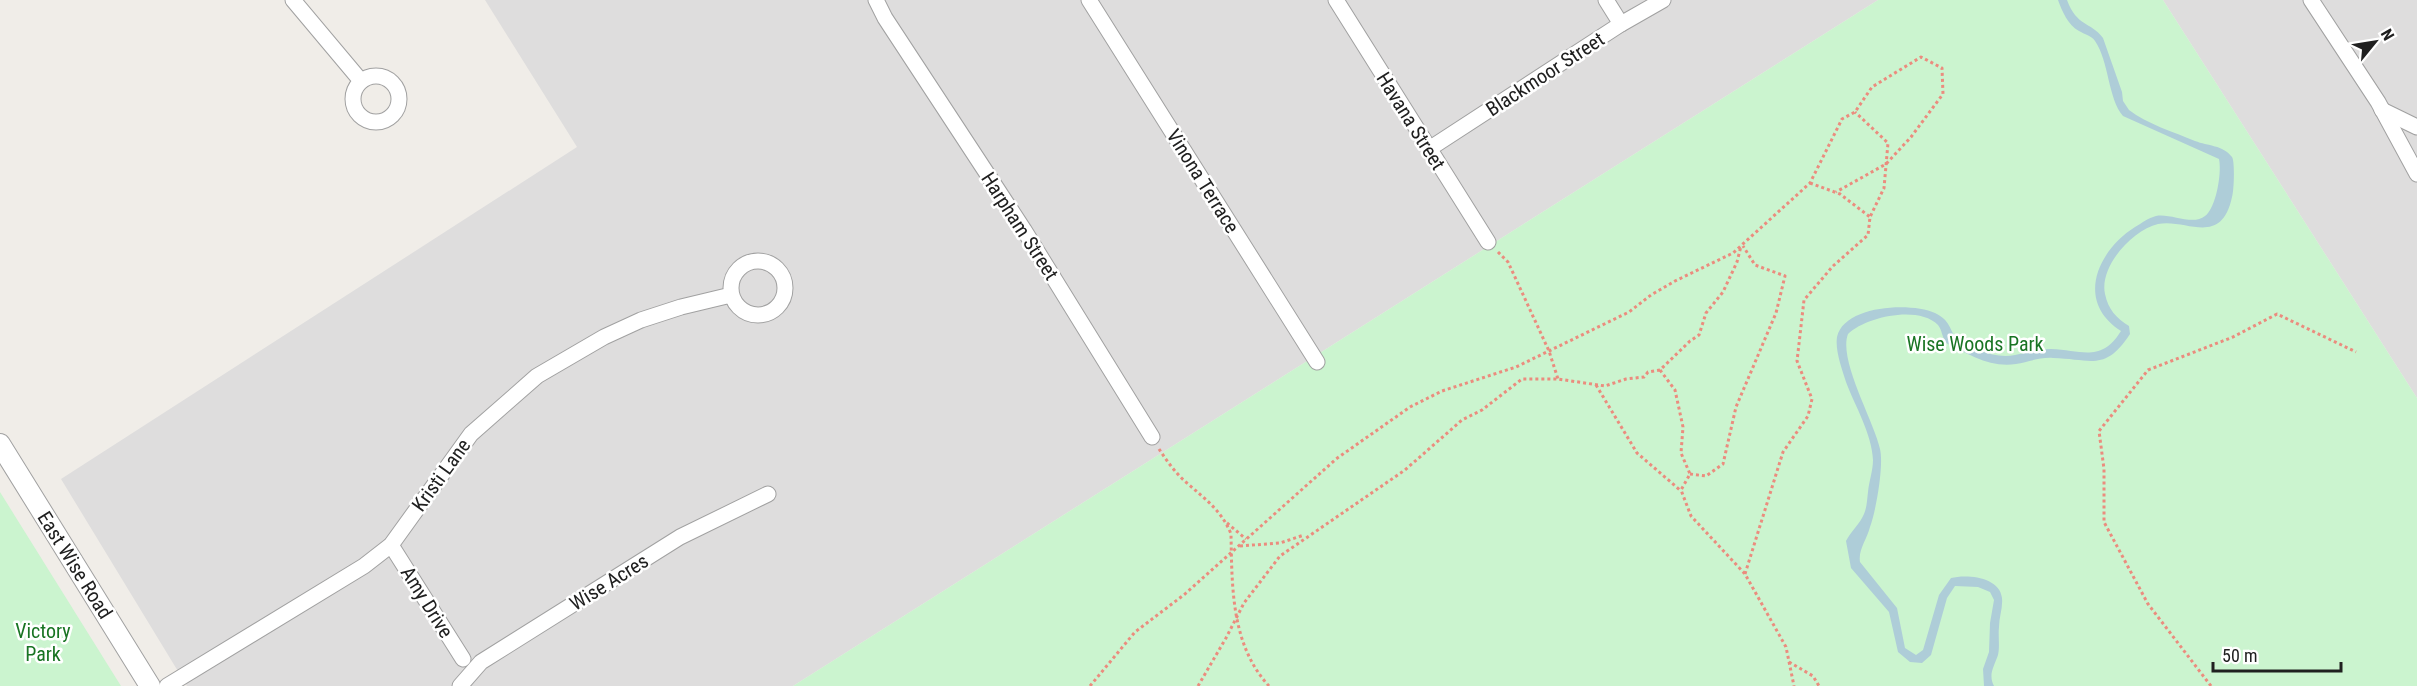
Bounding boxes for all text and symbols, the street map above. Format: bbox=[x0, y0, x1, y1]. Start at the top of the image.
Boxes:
north arrow bbox=[2345, 12, 2405, 72]
text: N bbox=[2377, 26, 2398, 44]
street label: Blackmoor Street bbox=[1481, 27, 1609, 121]
street label: Havana Street bbox=[1372, 68, 1451, 174]
street label: Vinona Terrace bbox=[1162, 125, 1244, 237]
street label: Harpham Street bbox=[976, 168, 1064, 284]
park label: Wise Woods Park bbox=[1906, 332, 2044, 356]
street label: Kristi Lane bbox=[407, 434, 475, 516]
street label: East Wise Road bbox=[32, 507, 118, 623]
street label: Wise Acres bbox=[565, 548, 653, 616]
street label: Amy Drive bbox=[396, 562, 458, 642]
park label: Victory Park bbox=[15, 619, 71, 666]
scale bar bbox=[2213, 635, 2340, 673]
text: 50 m bbox=[2222, 645, 2257, 666]

